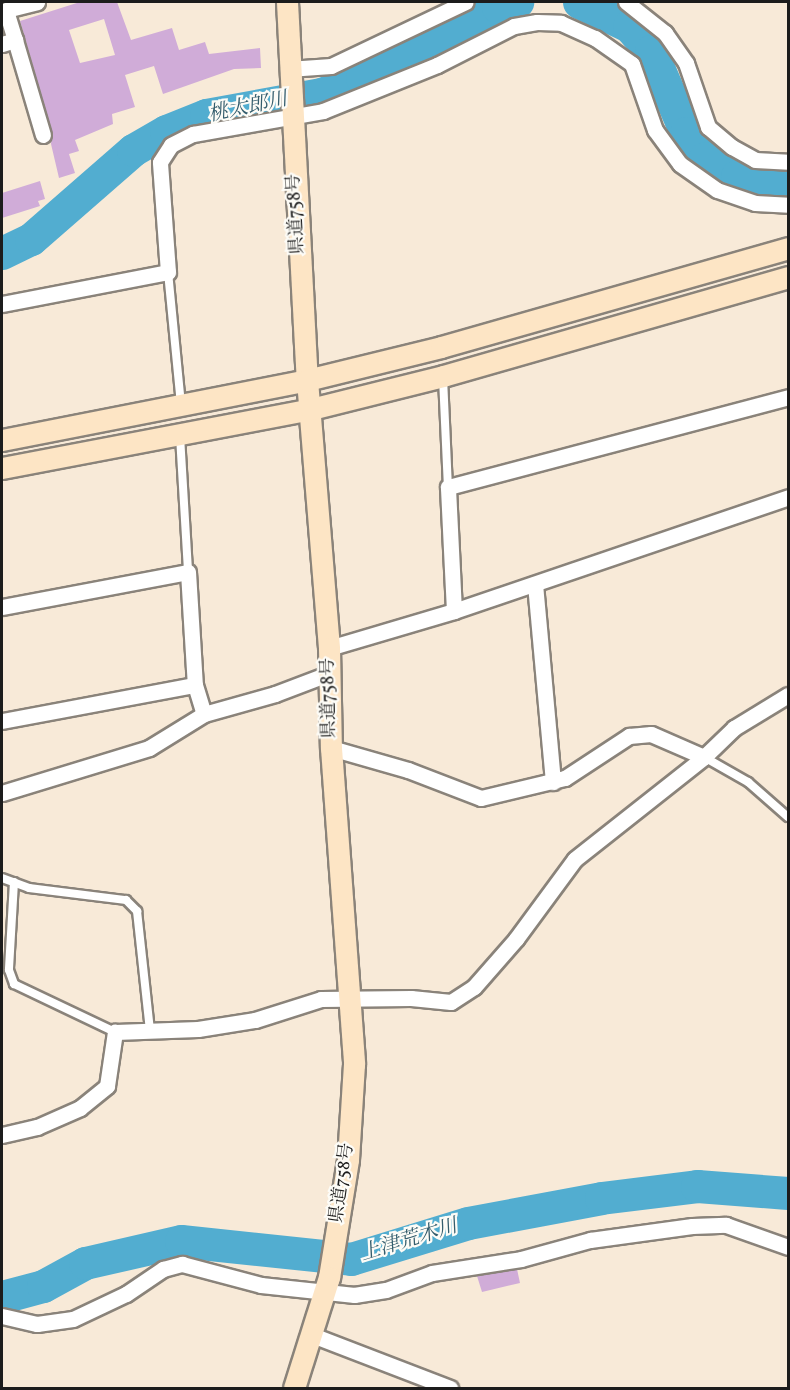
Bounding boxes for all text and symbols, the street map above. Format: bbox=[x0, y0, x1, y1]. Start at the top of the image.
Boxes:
water label: 桃太郎川 bbox=[206, 88, 290, 128]
street label: 県道758号 bbox=[284, 173, 310, 255]
street label: 県道758号 bbox=[318, 658, 342, 738]
street label: 県道758号 bbox=[327, 1142, 359, 1224]
water label: 上津荒木川 bbox=[358, 1215, 460, 1267]

